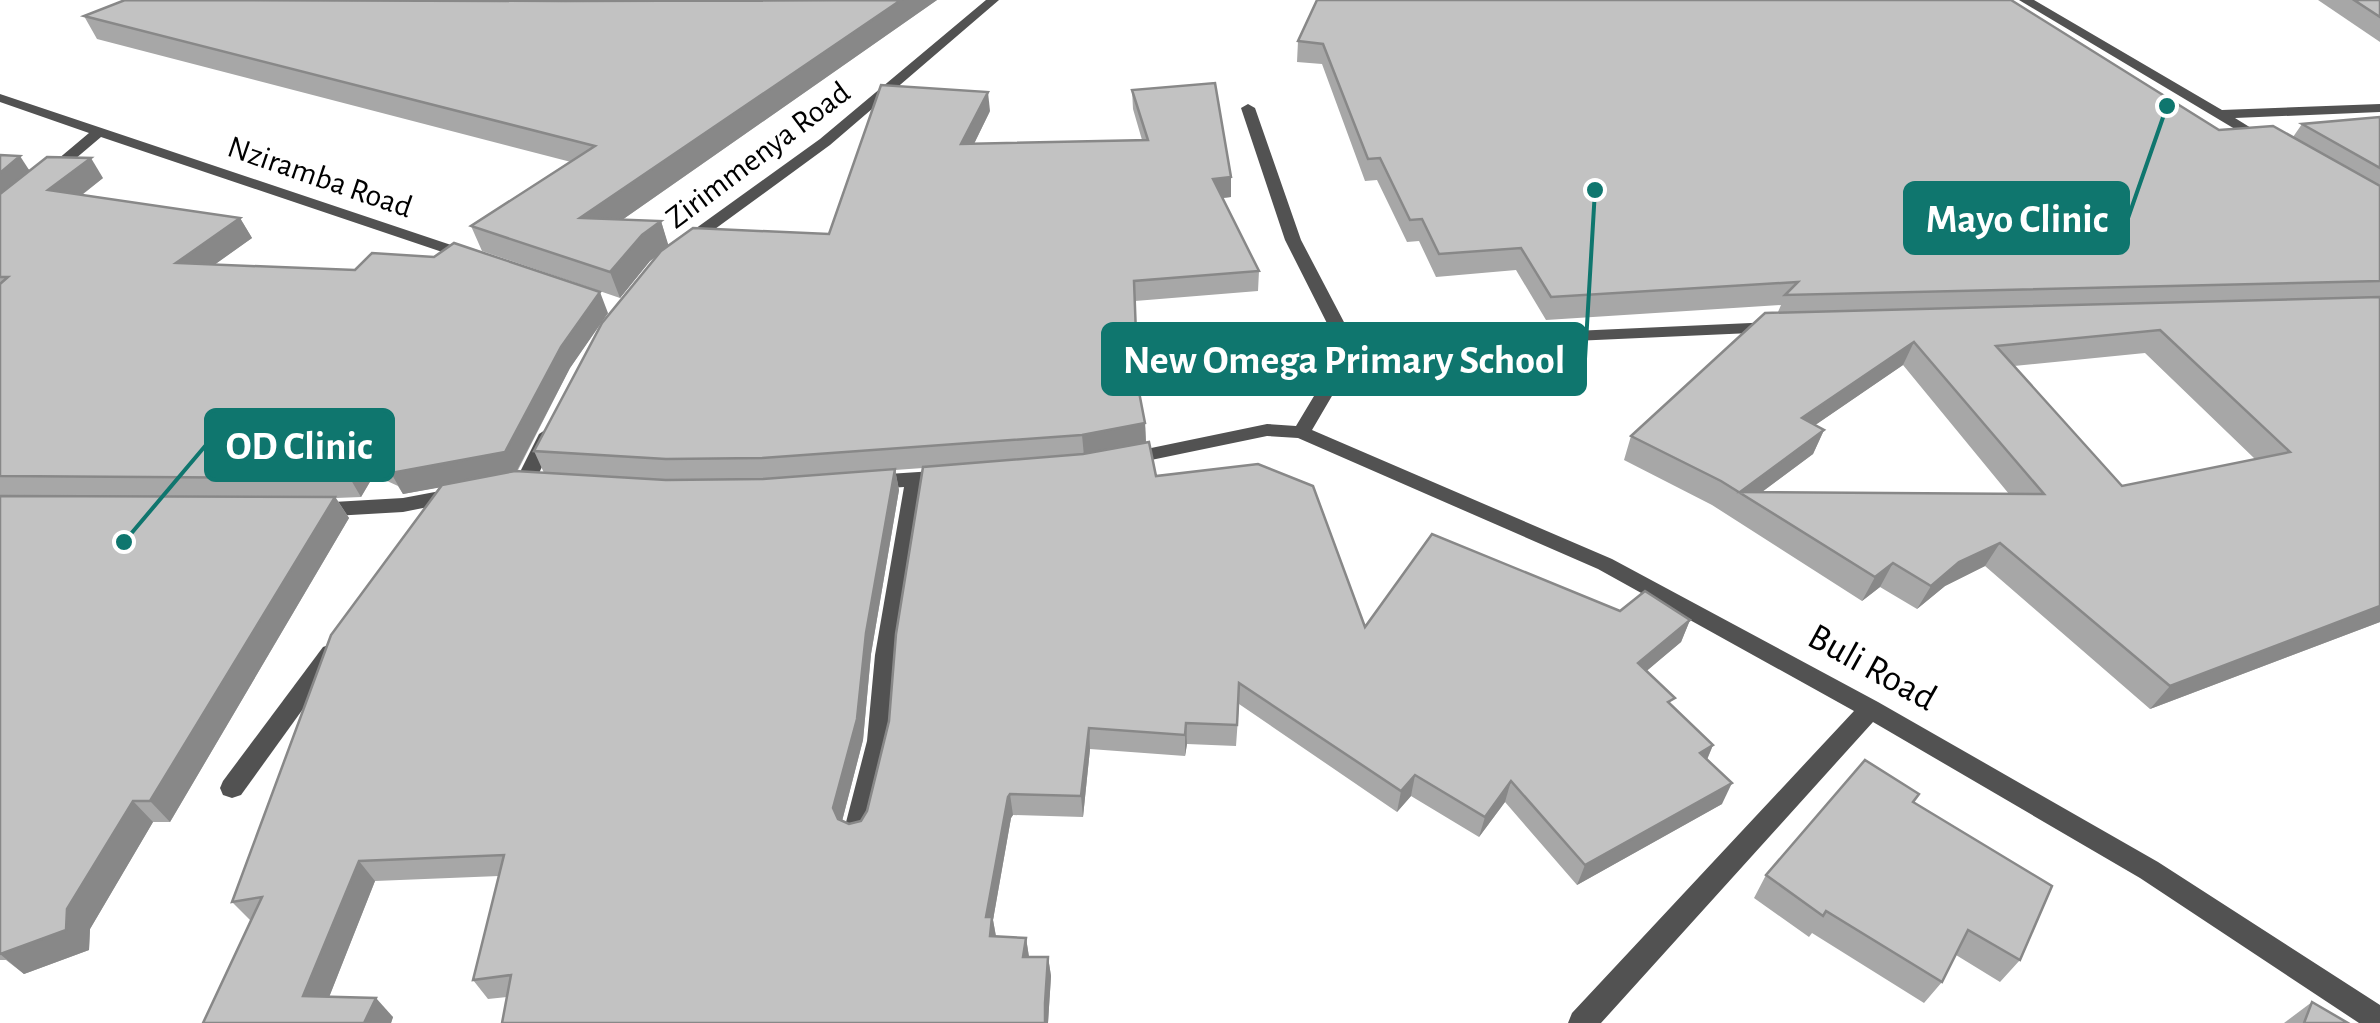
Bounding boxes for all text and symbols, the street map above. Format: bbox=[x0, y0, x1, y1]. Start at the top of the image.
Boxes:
street label: Zirimmenya Road bbox=[660, 76, 856, 234]
street label: Nziramba Road bbox=[224, 130, 416, 224]
callout: Mayo Clinic bbox=[1905, 183, 2128, 253]
text: Mayo Clinic bbox=[1926, 200, 2108, 240]
callout: New Omega Primary School bbox=[1103, 324, 1585, 394]
text: New Omega Primary School bbox=[1123, 341, 1565, 381]
callout: OD Clinic bbox=[206, 410, 393, 480]
text: OD Clinic bbox=[226, 427, 372, 467]
street label: Buli Road bbox=[1801, 617, 1943, 719]

